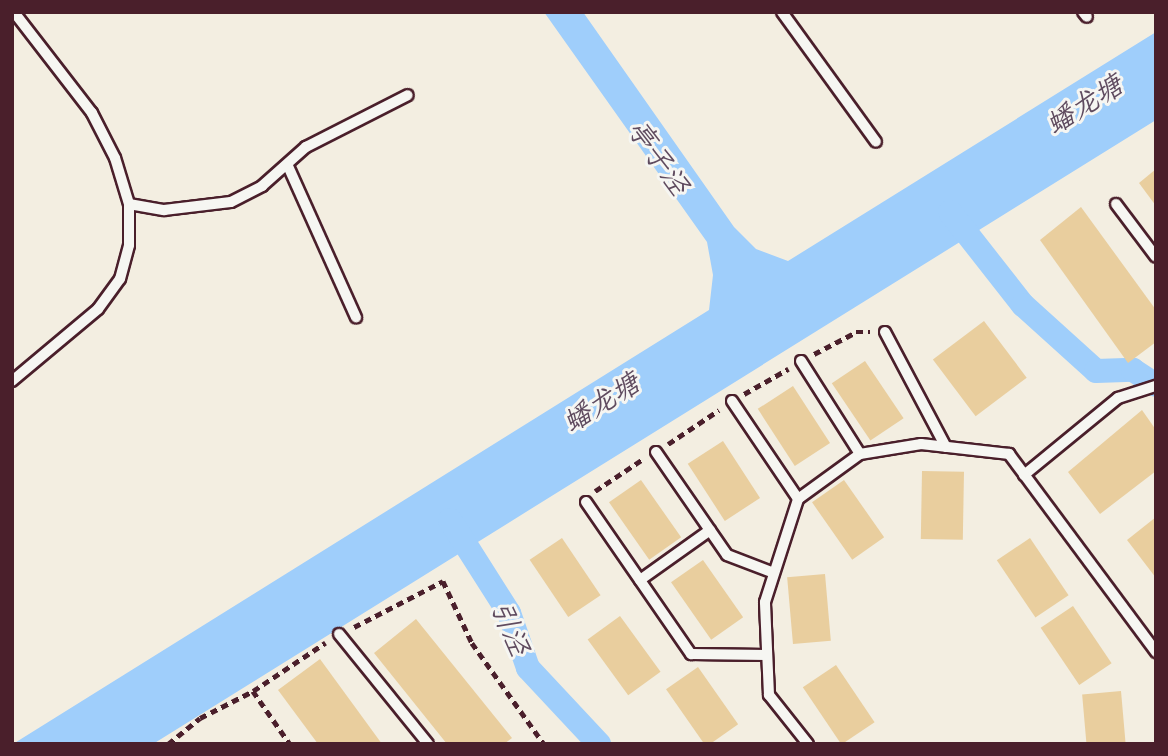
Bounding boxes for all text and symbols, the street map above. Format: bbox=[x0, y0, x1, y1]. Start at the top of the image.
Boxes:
water label: 蟠龙塘 bbox=[1039, 67, 1129, 141]
water label: 亭子泾 bbox=[621, 113, 697, 201]
water label: 蟠龙塘 bbox=[556, 365, 646, 439]
water label: 引泾 bbox=[485, 596, 537, 660]

